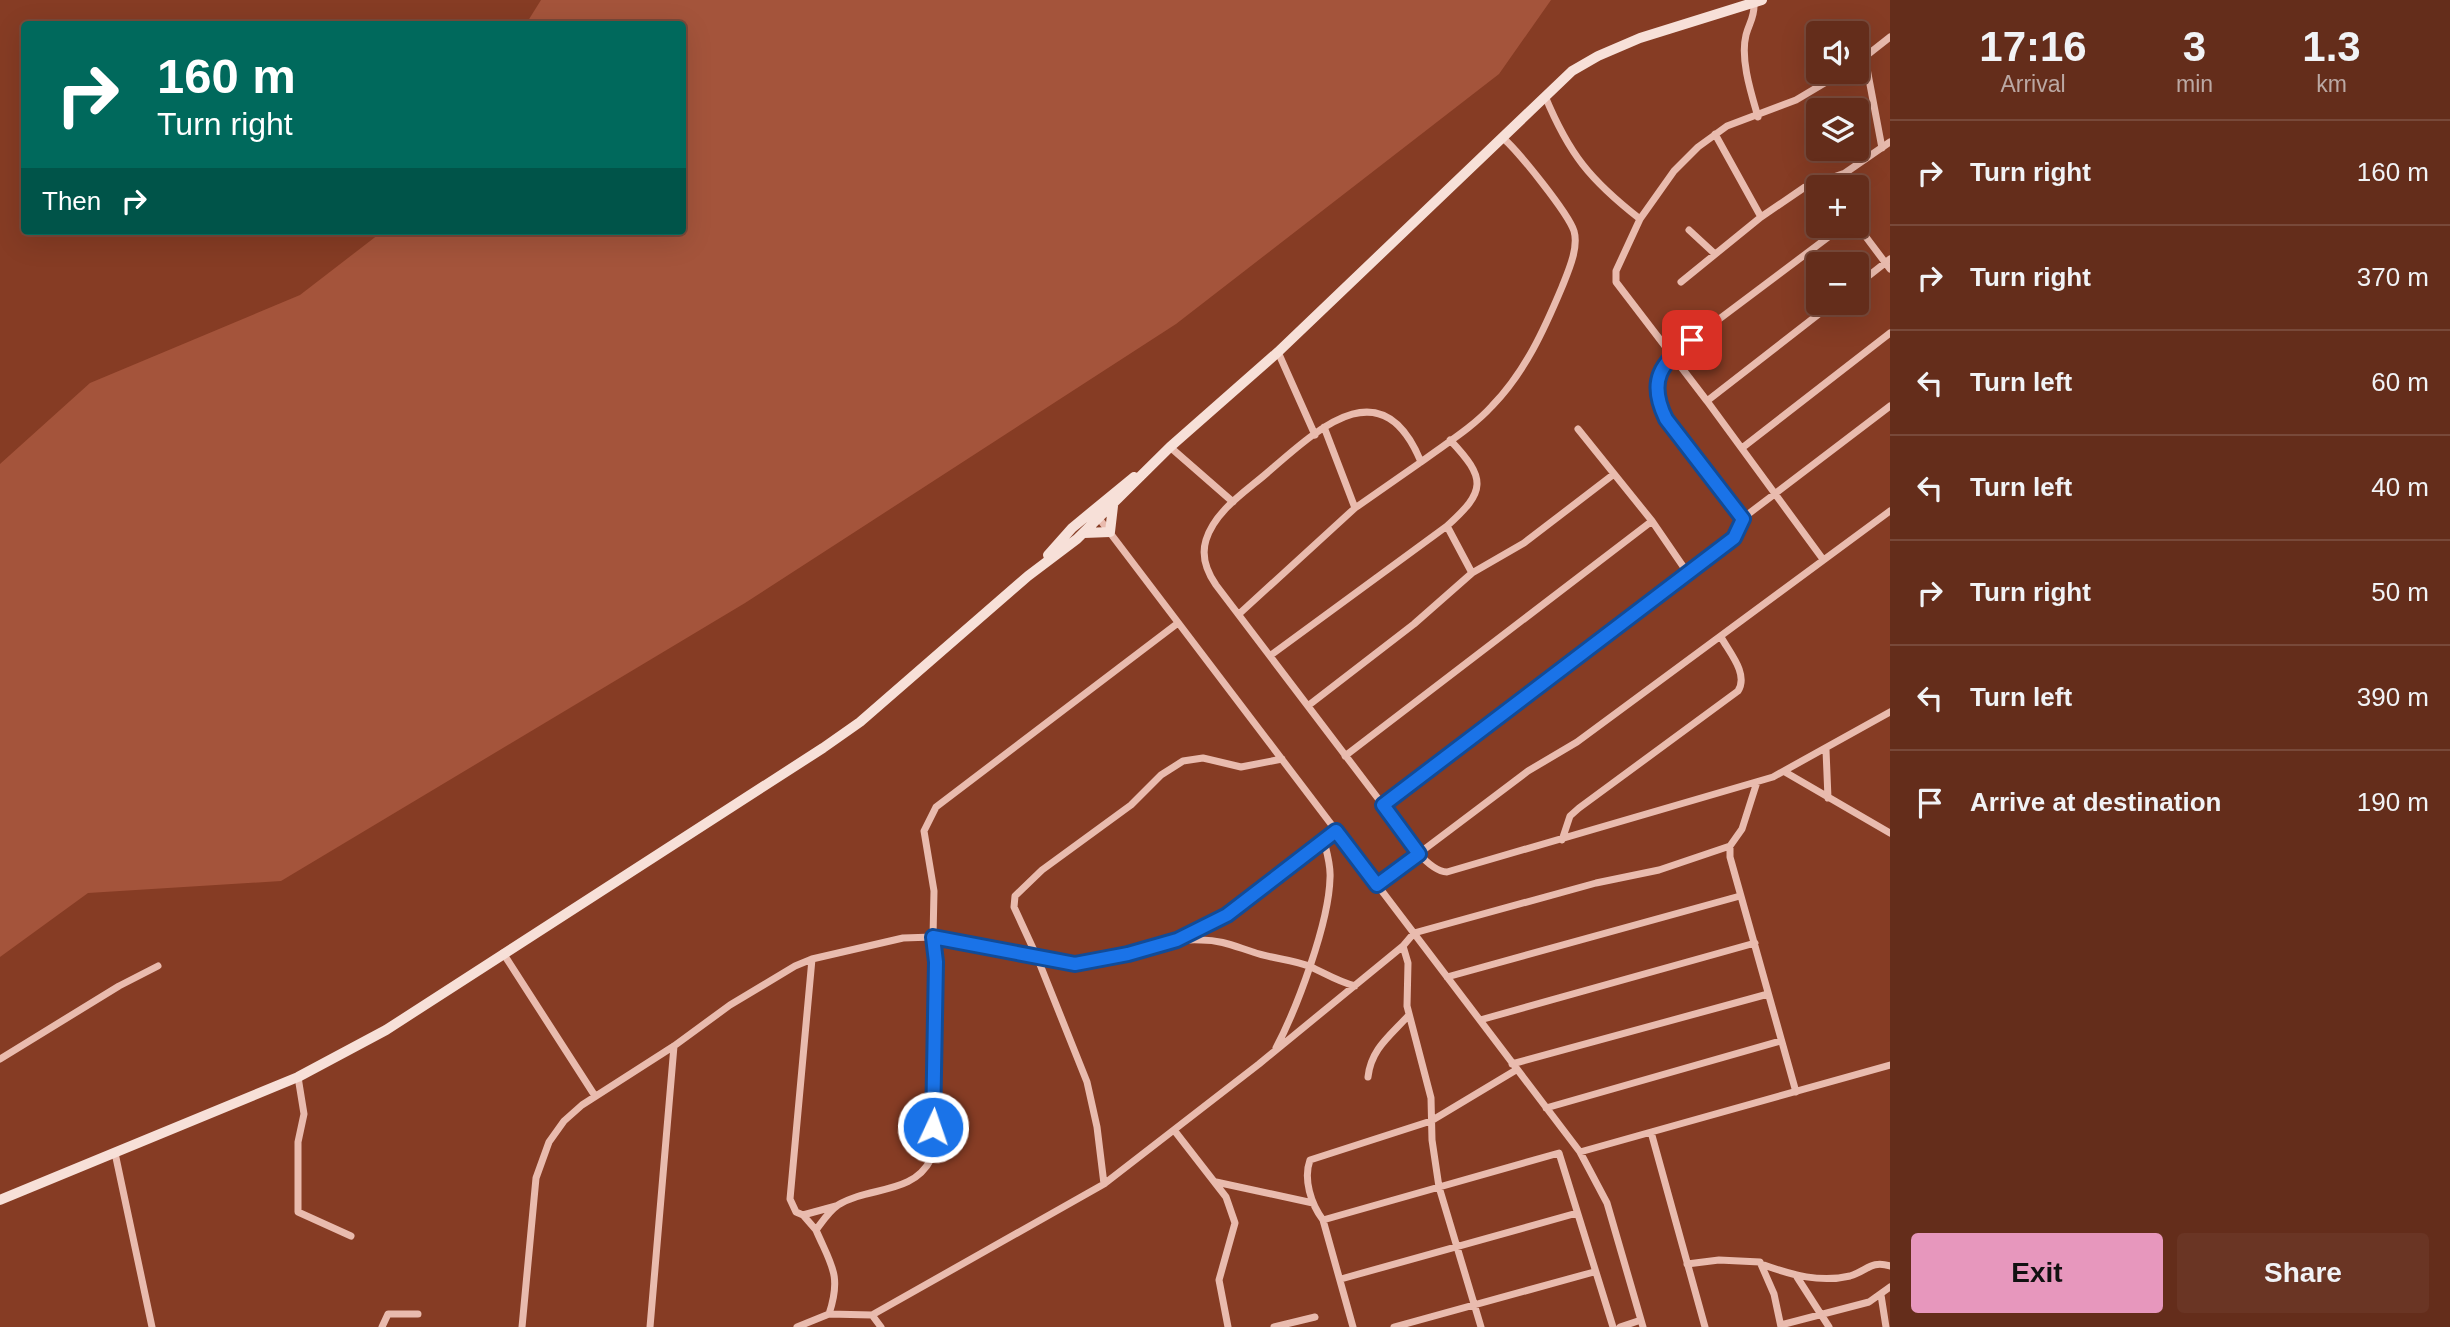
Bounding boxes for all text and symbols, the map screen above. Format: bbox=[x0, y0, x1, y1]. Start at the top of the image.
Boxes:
map controls bbox=[1806, 21, 1869, 315]
button: sound bbox=[1806, 21, 1869, 84]
text: 17:16 bbox=[1979, 23, 2087, 70]
text: 3 bbox=[2183, 23, 2206, 70]
text: 1.3 bbox=[2302, 23, 2361, 70]
icon: right bbox=[42, 49, 133, 140]
text: 160 m bbox=[157, 49, 296, 103]
text: Arrival bbox=[2000, 71, 2066, 97]
text: min bbox=[2176, 71, 2213, 97]
text: km bbox=[2316, 71, 2347, 97]
button: layers bbox=[1806, 98, 1869, 161]
text: Turn right bbox=[157, 106, 293, 142]
icon: right bbox=[1911, 154, 1949, 192]
text: Turn right bbox=[1970, 157, 2091, 187]
text: 160 m bbox=[2357, 157, 2429, 187]
button: + bbox=[1806, 175, 1869, 238]
icon: right bbox=[115, 182, 153, 220]
text: Then bbox=[42, 186, 101, 216]
button: − bbox=[1806, 252, 1869, 315]
icon: right bbox=[1911, 259, 1949, 297]
text: Turn right bbox=[1970, 262, 2091, 292]
text: 370 m bbox=[2357, 262, 2429, 292]
pin bbox=[1662, 310, 1722, 370]
icon: arrive bbox=[1673, 321, 1711, 359]
icon: left bbox=[1911, 364, 1949, 402]
text: Turn left bbox=[1970, 367, 2072, 397]
text: 60 m bbox=[2371, 367, 2429, 397]
icon: left bbox=[1911, 469, 1949, 507]
text: Turn left bbox=[1970, 472, 2072, 502]
text: 40 m bbox=[2371, 472, 2429, 502]
icon: right bbox=[1911, 574, 1949, 612]
text: Turn right bbox=[1970, 577, 2091, 607]
text: 50 m bbox=[2371, 577, 2429, 607]
icon: left bbox=[1911, 679, 1949, 717]
text: Turn left bbox=[1970, 682, 2072, 712]
text: 390 m bbox=[2357, 682, 2429, 712]
icon: arrive bbox=[1911, 784, 1949, 822]
text: Arrive at destination bbox=[1970, 787, 2221, 817]
text: 190 m bbox=[2357, 787, 2429, 817]
position arrow bbox=[896, 1090, 970, 1164]
button: Exit bbox=[1911, 1233, 2163, 1313]
button: Share bbox=[2177, 1233, 2429, 1313]

